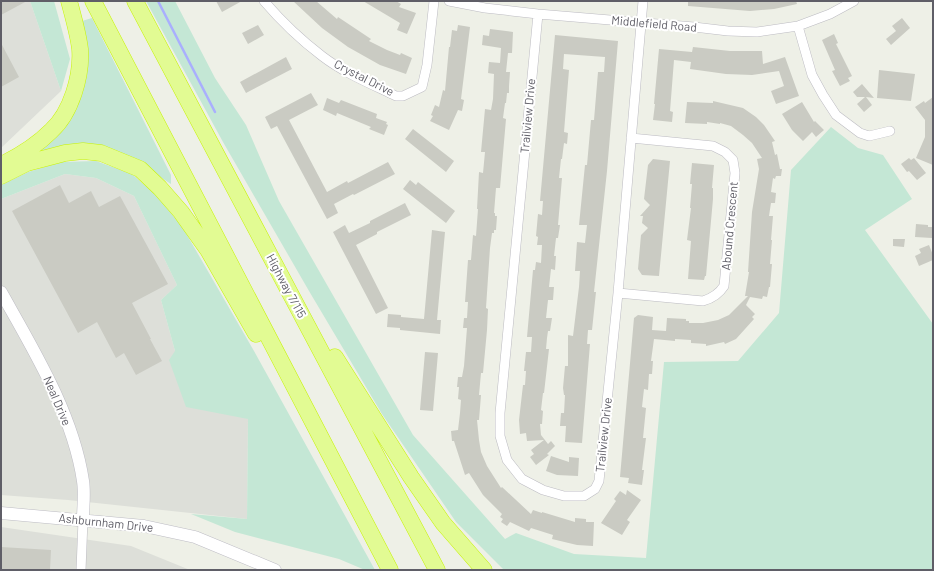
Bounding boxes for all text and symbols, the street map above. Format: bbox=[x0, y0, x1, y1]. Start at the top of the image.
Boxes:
street label: Middlefield Road bbox=[611, 12, 697, 34]
street label: Crystal Drive bbox=[332, 56, 397, 98]
street label: Trailview Drive bbox=[517, 78, 537, 154]
street label: Abound Crescent bbox=[718, 181, 740, 271]
street label: Highway 7/115 bbox=[264, 251, 310, 320]
street label: Neal Drive bbox=[41, 374, 75, 428]
street label: Trailview Drive bbox=[592, 397, 614, 473]
street label: Ashburnham Drive bbox=[58, 510, 154, 534]

